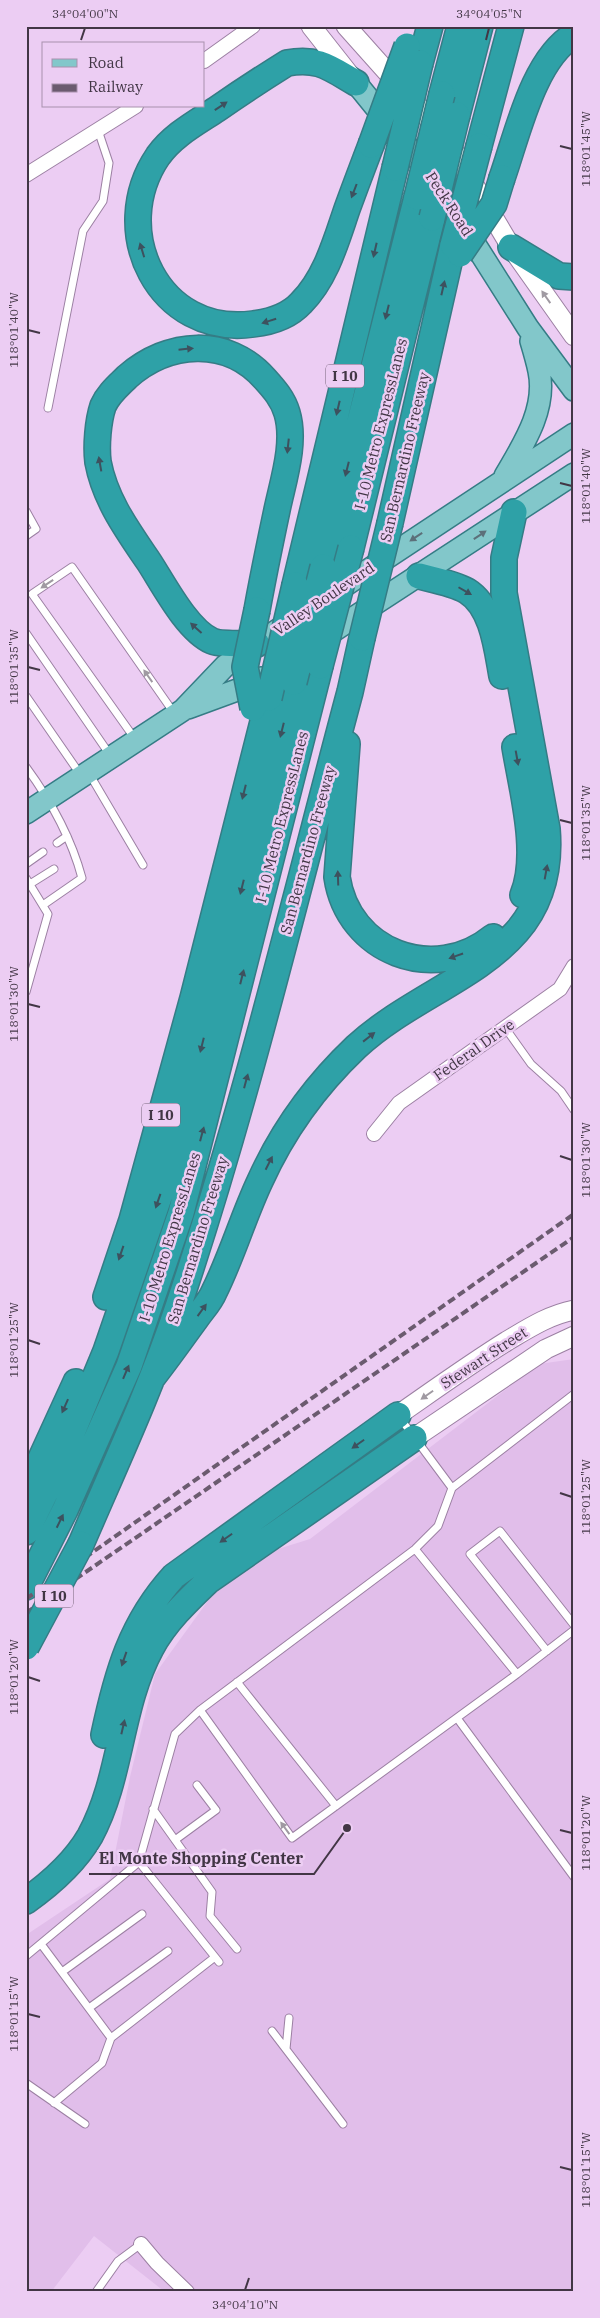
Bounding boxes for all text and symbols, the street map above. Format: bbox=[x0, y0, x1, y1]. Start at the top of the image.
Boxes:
text: 34°04'00"N bbox=[52, 6, 118, 21]
text: 34°04'05"N bbox=[456, 6, 522, 21]
legend bbox=[42, 42, 205, 108]
text: Road bbox=[88, 53, 124, 72]
text: Railway bbox=[88, 77, 143, 96]
one-way arrow bbox=[214, 101, 227, 111]
text: 118°01'45"W bbox=[578, 111, 593, 187]
street label: Peck Road bbox=[422, 168, 477, 239]
one-way arrow bbox=[350, 183, 357, 198]
one-way arrow bbox=[371, 242, 379, 257]
one-way arrow bbox=[138, 243, 146, 258]
one-way arrow bbox=[439, 280, 447, 296]
one-way arrow bbox=[541, 290, 551, 303]
text: 118°01'40"W bbox=[6, 292, 21, 368]
one-way arrow bbox=[383, 304, 391, 319]
one-way arrow bbox=[261, 317, 276, 325]
street label: I-10 Metro ExpressLanes bbox=[350, 336, 411, 512]
one-way arrow bbox=[178, 345, 194, 353]
road number: I 10 bbox=[326, 364, 364, 388]
street label: San Bernardino Freeway bbox=[376, 370, 433, 544]
one-way arrow bbox=[334, 400, 342, 415]
one-way arrow bbox=[284, 438, 292, 454]
text: 118°01'40"W bbox=[578, 448, 593, 524]
one-way arrow bbox=[95, 455, 103, 471]
one-way arrow bbox=[343, 462, 351, 477]
one-way arrow bbox=[474, 530, 487, 540]
one-way arrow bbox=[409, 532, 423, 542]
street label: Valley Boulevard bbox=[270, 558, 378, 639]
one-way arrow bbox=[40, 579, 54, 589]
one-way arrow bbox=[458, 587, 471, 596]
one-way arrow bbox=[190, 622, 202, 634]
text: 118°01'35"W bbox=[6, 629, 21, 705]
one-way arrow bbox=[143, 669, 153, 682]
one-way arrow bbox=[278, 722, 286, 737]
street label: I-10 Metro ExpressLanes bbox=[251, 729, 312, 905]
one-way arrow bbox=[513, 751, 521, 767]
street label: San Bernardino Freeway bbox=[276, 763, 339, 936]
one-way arrow bbox=[240, 785, 248, 800]
text: 118°01'35"W bbox=[578, 785, 593, 861]
one-way arrow bbox=[543, 863, 551, 879]
one-way arrow bbox=[334, 869, 342, 885]
one-way arrow bbox=[238, 880, 246, 895]
one-way arrow bbox=[449, 953, 464, 960]
text: 118°01'30"W bbox=[6, 966, 21, 1042]
one-way arrow bbox=[238, 969, 246, 984]
street label: Federal Drive bbox=[429, 1015, 518, 1085]
one-way arrow bbox=[362, 1031, 375, 1042]
one-way arrow bbox=[198, 1037, 206, 1052]
one-way arrow bbox=[242, 1074, 250, 1089]
road number: I 10 bbox=[142, 1104, 180, 1126]
text: 118°01'30"W bbox=[578, 1122, 593, 1198]
one-way arrow bbox=[198, 1127, 206, 1142]
street label: I-10 Metro ExpressLanes bbox=[135, 1150, 204, 1324]
street label: San Bernardino Freeway bbox=[163, 1154, 232, 1326]
one-way arrow bbox=[265, 1156, 273, 1170]
one-way arrow bbox=[153, 1193, 161, 1208]
one-way arrow bbox=[117, 1246, 124, 1261]
text: 118°01'25"W bbox=[6, 1302, 21, 1378]
one-way arrow bbox=[197, 1303, 207, 1317]
street label: Stewart Street bbox=[437, 1322, 531, 1393]
one-way arrow bbox=[122, 1365, 130, 1379]
one-way arrow bbox=[420, 1390, 433, 1400]
one-way arrow bbox=[60, 1399, 68, 1413]
one-way arrow bbox=[352, 1439, 365, 1449]
text: 118°01'25"W bbox=[578, 1459, 593, 1535]
one-way arrow bbox=[56, 1514, 64, 1528]
one-way arrow bbox=[219, 1533, 233, 1543]
road number: I 10 bbox=[35, 1584, 73, 1608]
text: 118°01'20"W bbox=[6, 1639, 21, 1715]
one-way arrow bbox=[120, 1652, 128, 1667]
one-way arrow bbox=[119, 1719, 127, 1734]
text: 118°01'20"W bbox=[578, 1795, 593, 1871]
one-way arrow bbox=[280, 1821, 290, 1835]
callout: El Monte Shopping Center bbox=[89, 1843, 314, 1874]
text: El Monte Shopping Center bbox=[99, 1848, 303, 1868]
text: 118°01'15"W bbox=[6, 1976, 21, 2052]
text: 118°01'15"W bbox=[578, 2132, 593, 2208]
text: 34°04'10"N bbox=[212, 2297, 278, 2312]

